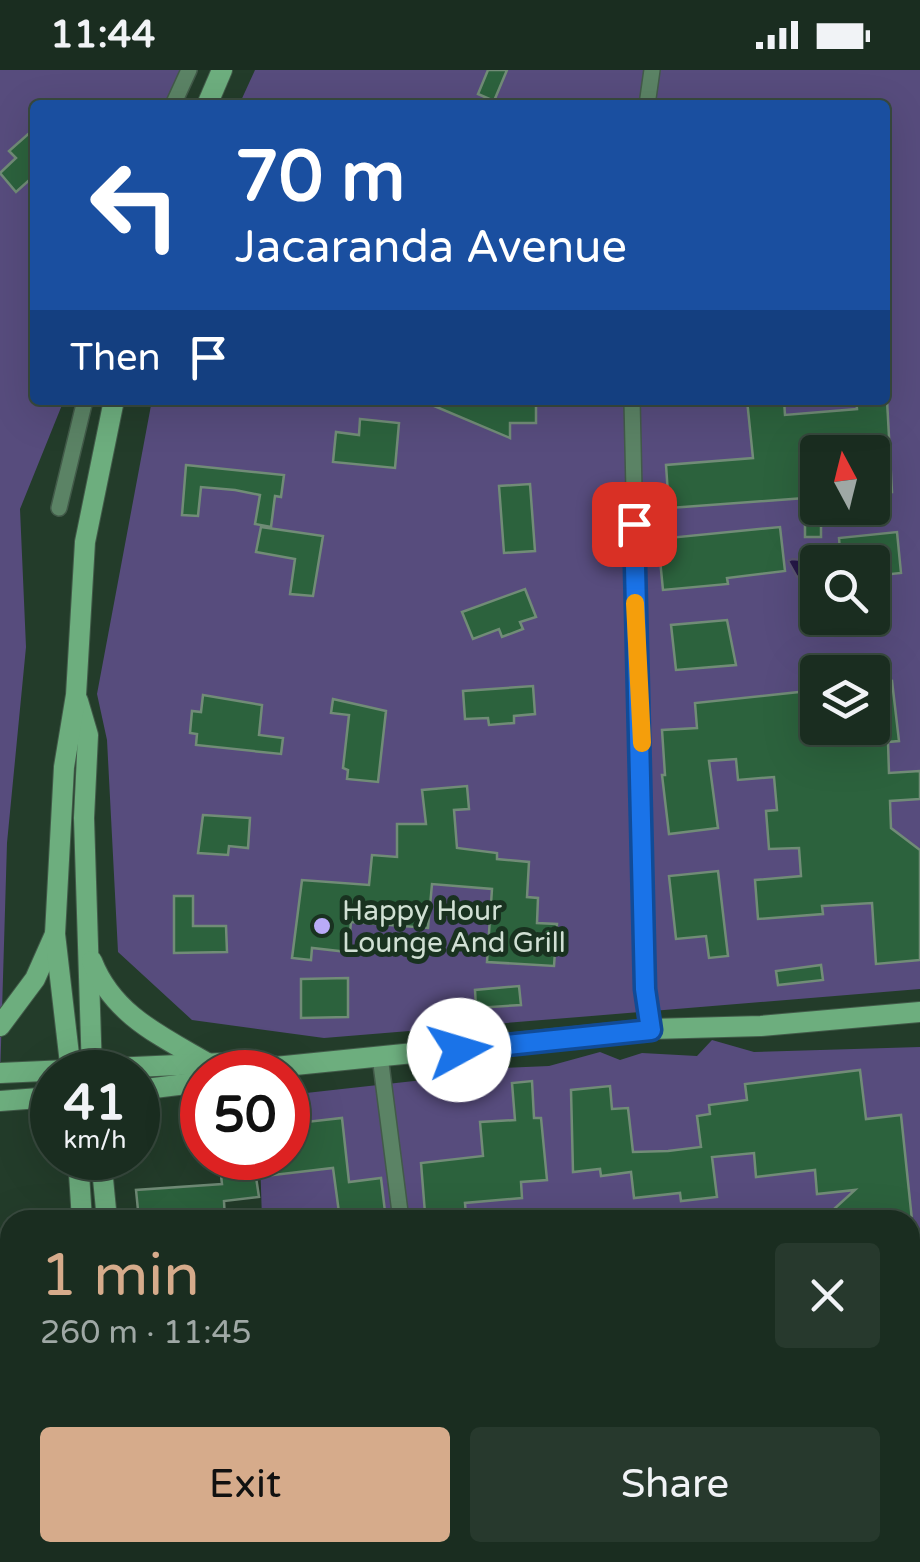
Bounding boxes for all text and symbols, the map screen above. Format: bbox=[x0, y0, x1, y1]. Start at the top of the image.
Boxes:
text: 11:44 bbox=[50, 12, 155, 58]
text: 70 m bbox=[235, 136, 405, 220]
icon: left bbox=[70, 140, 200, 270]
text: Jacaranda Avenue bbox=[235, 221, 627, 275]
icon: arrive bbox=[181, 330, 236, 385]
text: Then bbox=[70, 335, 161, 381]
north arrow bbox=[800, 435, 890, 525]
map controls bbox=[800, 435, 890, 745]
pin bbox=[592, 482, 677, 567]
icon: arrive bbox=[607, 497, 662, 552]
button: search bbox=[800, 545, 890, 635]
button: layers bbox=[800, 655, 890, 745]
place label: Happy Hour Lounge And Grill bbox=[342, 894, 566, 960]
marker: Happy Hour Lounge And Grill bbox=[311, 915, 333, 937]
position arrow bbox=[407, 998, 511, 1102]
speed limit sign: 50 bbox=[180, 1050, 310, 1180]
text: 41 bbox=[64, 1073, 126, 1133]
text: km/h bbox=[64, 1125, 126, 1155]
text: 1 min bbox=[40, 1240, 200, 1312]
button: close bbox=[775, 1243, 880, 1348]
text: 260 m · 11:45 bbox=[40, 1314, 252, 1352]
button: Exit bbox=[40, 1427, 450, 1542]
button: Share bbox=[470, 1427, 880, 1542]

